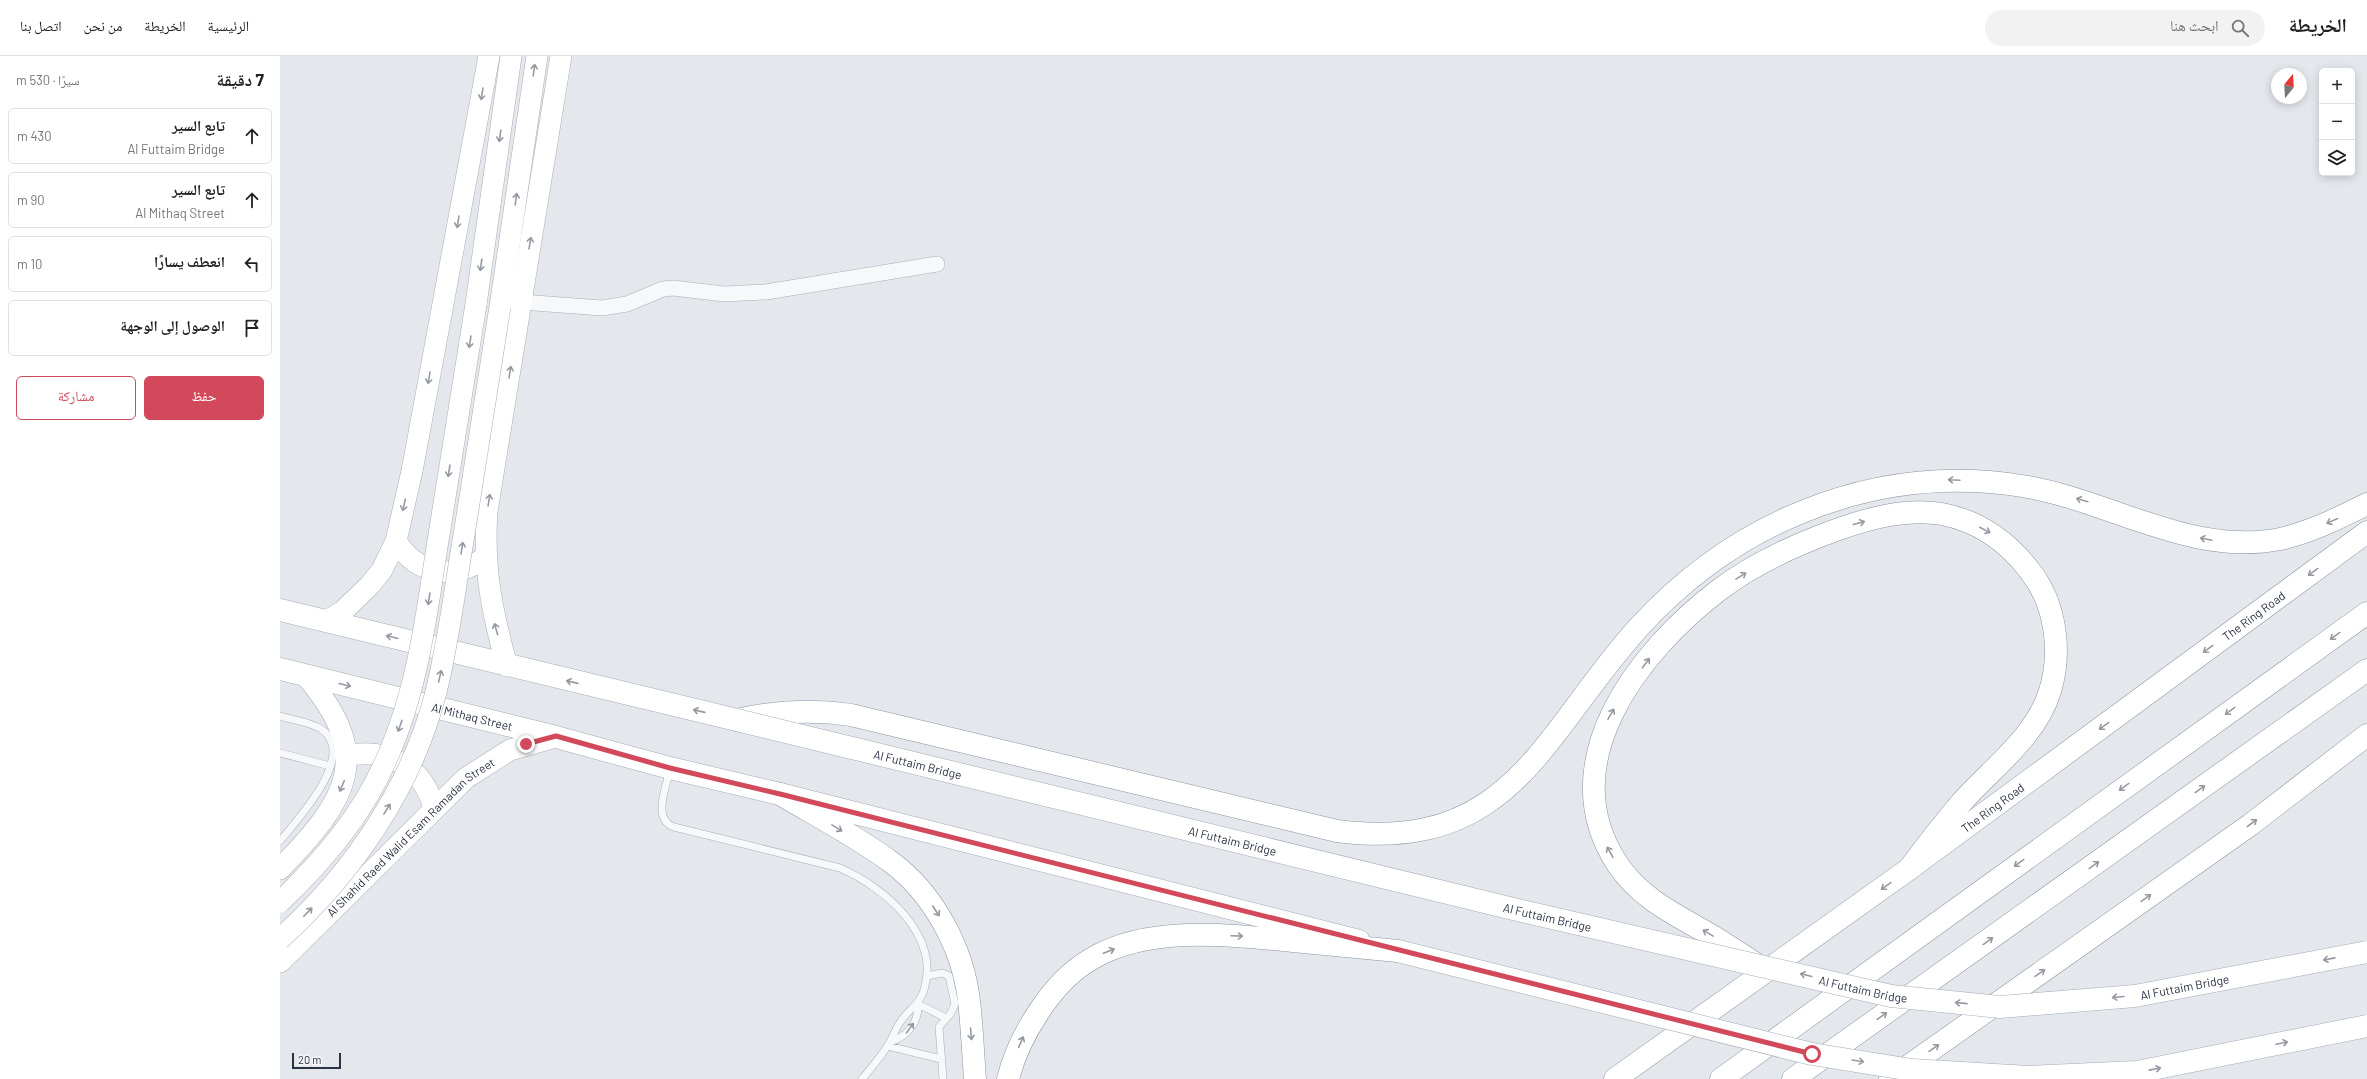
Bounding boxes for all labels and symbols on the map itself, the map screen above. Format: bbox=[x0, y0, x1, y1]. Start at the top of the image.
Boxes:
one-way arrow bbox=[530, 64, 538, 77]
north arrow bbox=[2271, 68, 2307, 104]
one-way arrow bbox=[477, 87, 485, 100]
one-way arrow bbox=[496, 129, 504, 142]
one-way arrow bbox=[512, 193, 520, 206]
one-way arrow bbox=[454, 215, 462, 228]
one-way arrow bbox=[526, 237, 534, 250]
one-way arrow bbox=[477, 258, 485, 271]
one-way arrow bbox=[465, 335, 473, 348]
one-way arrow bbox=[506, 366, 514, 379]
one-way arrow bbox=[425, 371, 433, 384]
one-way arrow bbox=[445, 464, 453, 477]
one-way arrow bbox=[1948, 476, 1961, 484]
one-way arrow bbox=[485, 494, 493, 507]
one-way arrow bbox=[2076, 496, 2088, 504]
one-way arrow bbox=[400, 498, 408, 511]
one-way arrow bbox=[2327, 518, 2339, 525]
one-way arrow bbox=[1852, 519, 1865, 526]
one-way arrow bbox=[1978, 527, 1990, 534]
one-way arrow bbox=[2200, 534, 2213, 542]
one-way arrow bbox=[458, 542, 466, 555]
one-way arrow bbox=[2308, 568, 2319, 576]
one-way arrow bbox=[1735, 572, 1746, 580]
street label: The Ring Road bbox=[2219, 588, 2288, 643]
one-way arrow bbox=[425, 592, 433, 605]
one-way arrow bbox=[492, 623, 500, 636]
one-way arrow bbox=[2330, 631, 2341, 640]
one-way arrow bbox=[386, 633, 399, 641]
one-way arrow bbox=[2203, 645, 2214, 653]
one-way arrow bbox=[1641, 658, 1650, 669]
one-way arrow bbox=[437, 670, 444, 683]
one-way arrow bbox=[566, 677, 579, 685]
one-way arrow bbox=[338, 682, 351, 689]
street label: Al Mithaq Street bbox=[430, 700, 514, 733]
one-way arrow bbox=[693, 707, 706, 715]
one-way arrow bbox=[2225, 707, 2236, 716]
one-way arrow bbox=[1608, 708, 1616, 720]
one-way arrow bbox=[396, 719, 403, 732]
one-way arrow bbox=[2098, 722, 2109, 730]
route end bbox=[517, 735, 535, 753]
street label: Al Futtaim Bridge bbox=[872, 747, 963, 781]
street label: Al Shahid Raed Walid Esam Ramadan Street bbox=[323, 755, 497, 919]
one-way arrow bbox=[338, 779, 346, 791]
street label: The Ring Road bbox=[1958, 780, 2027, 835]
one-way arrow bbox=[2119, 783, 2130, 792]
one-way arrow bbox=[2194, 785, 2205, 793]
one-way arrow bbox=[383, 803, 391, 815]
one-way arrow bbox=[2246, 819, 2257, 827]
street label: Al Futtaim Bridge bbox=[1187, 823, 1278, 858]
one-way arrow bbox=[831, 824, 843, 832]
one-way arrow bbox=[1606, 846, 1614, 858]
one-way arrow bbox=[2014, 859, 2025, 867]
one-way arrow bbox=[2088, 861, 2099, 869]
one-way arrow bbox=[1880, 882, 1891, 890]
one-way arrow bbox=[2140, 894, 2151, 902]
street label: Al Futtaim Bridge bbox=[1502, 900, 1593, 934]
one-way arrow bbox=[932, 905, 940, 917]
one-way arrow bbox=[303, 907, 313, 917]
one-way arrow bbox=[1702, 929, 1714, 937]
one-way arrow bbox=[1230, 932, 1243, 939]
one-way arrow bbox=[1982, 937, 1993, 945]
one-way arrow bbox=[1102, 947, 1114, 955]
one-way arrow bbox=[2323, 956, 2336, 964]
one-way arrow bbox=[2034, 969, 2045, 977]
one-way arrow bbox=[1799, 971, 1812, 978]
street label: Al Futtaim Bridge bbox=[2139, 971, 2230, 1002]
street label: Al Futtaim Bridge bbox=[1818, 973, 1908, 1005]
one-way arrow bbox=[2112, 994, 2125, 1001]
one-way arrow bbox=[1955, 999, 1968, 1006]
one-way arrow bbox=[1876, 1012, 1887, 1020]
one-way arrow bbox=[906, 1022, 915, 1033]
one-way arrow bbox=[968, 1027, 975, 1040]
one-way arrow bbox=[1018, 1037, 1025, 1049]
one-way arrow bbox=[2276, 1039, 2289, 1047]
one-way arrow bbox=[1928, 1044, 1939, 1052]
route start bbox=[1803, 1045, 1821, 1063]
scale bar bbox=[292, 1051, 341, 1070]
one-way arrow bbox=[1851, 1057, 1864, 1065]
one-way arrow bbox=[2148, 1065, 2161, 1073]

